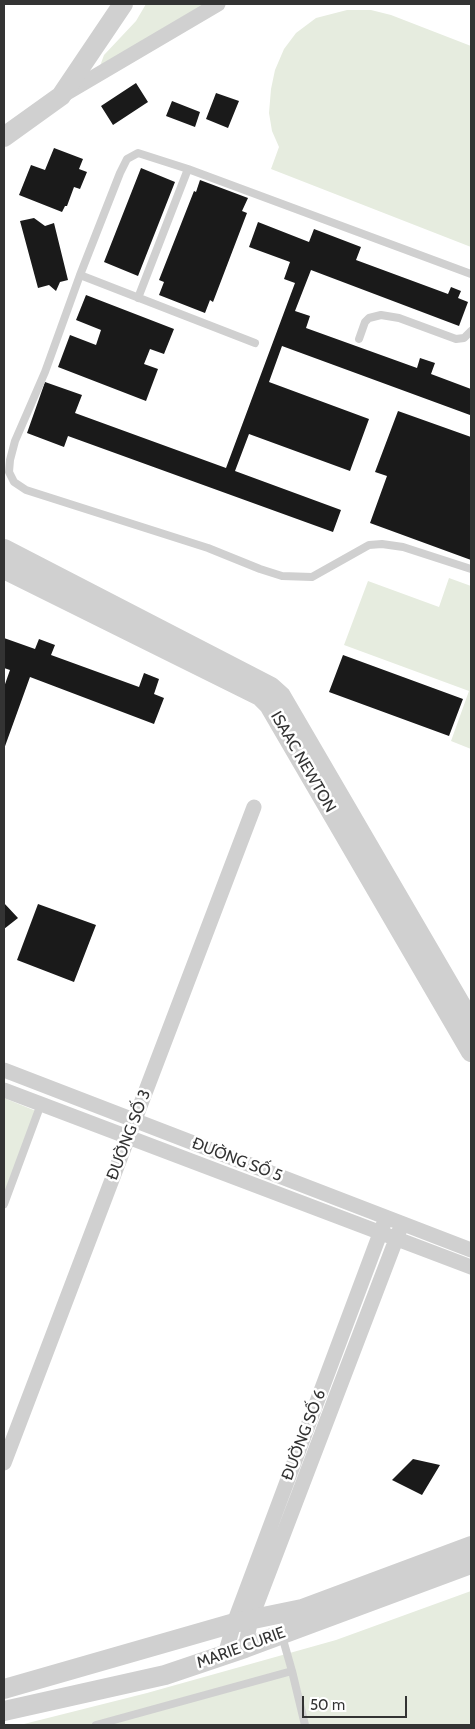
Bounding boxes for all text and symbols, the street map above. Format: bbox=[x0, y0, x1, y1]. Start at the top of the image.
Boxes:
street label: ISAAC NEWTON bbox=[266, 708, 340, 816]
street label: ĐƯỜNG SỐ 3 bbox=[103, 1087, 155, 1183]
street label: ĐƯỜNG SỐ 5 bbox=[189, 1134, 285, 1186]
street label: ĐƯỜNG SỐ 6 bbox=[278, 1387, 330, 1483]
street label: MARIE CURIE bbox=[194, 1623, 288, 1673]
scale bar bbox=[305, 1686, 410, 1718]
text: 50 m bbox=[310, 1696, 345, 1714]

